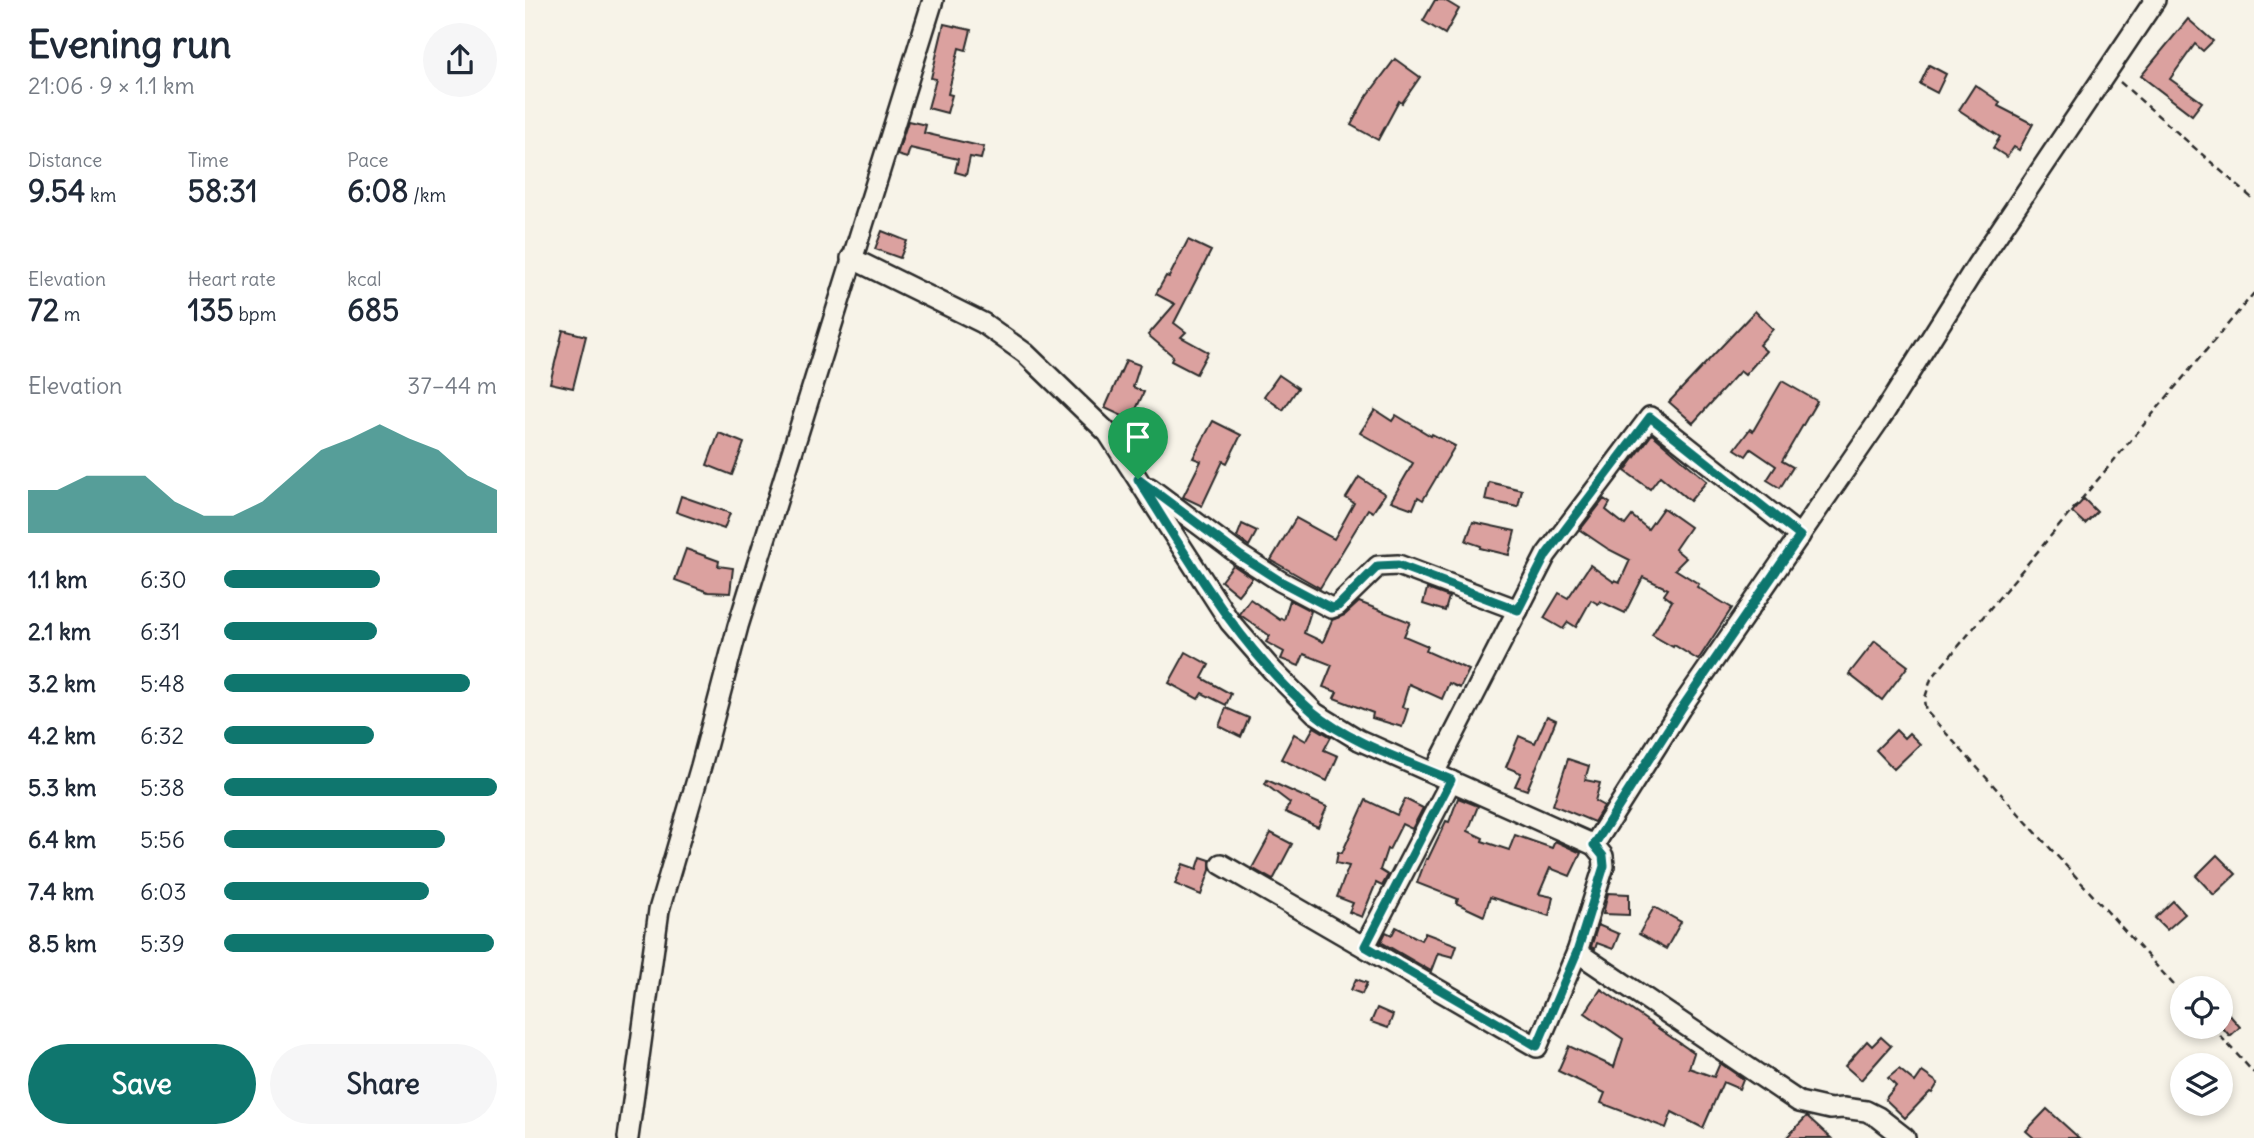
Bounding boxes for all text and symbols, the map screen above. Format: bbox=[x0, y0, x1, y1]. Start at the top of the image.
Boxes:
text: Evening run bbox=[28, 21, 231, 68]
button: share bbox=[423, 23, 497, 97]
text: 21:06 · 9 × 1.1 km bbox=[28, 71, 195, 100]
text: Distance bbox=[28, 148, 102, 172]
text: Time bbox=[188, 148, 229, 172]
text: Pace bbox=[347, 148, 389, 172]
text: 9.54 bbox=[28, 172, 85, 210]
text: 58:31 bbox=[188, 172, 258, 210]
text: 6:08 bbox=[347, 172, 408, 210]
text: km bbox=[85, 183, 116, 207]
text: /km bbox=[408, 183, 446, 207]
text: Elevation bbox=[28, 267, 106, 291]
text: Heart rate bbox=[188, 267, 276, 291]
text: kcal bbox=[347, 267, 382, 291]
text: 72 bbox=[28, 291, 59, 329]
text: 135 bbox=[188, 291, 234, 329]
text: 685 bbox=[347, 291, 399, 329]
text: m bbox=[59, 302, 80, 326]
text: bpm bbox=[234, 302, 276, 326]
text: Elevation bbox=[28, 371, 122, 400]
text: 37–44 m bbox=[407, 371, 497, 400]
pin bbox=[1108, 407, 1168, 479]
icon: arrive bbox=[1119, 418, 1157, 456]
text: 1.1 km bbox=[28, 565, 87, 594]
text: 6:30 bbox=[140, 565, 187, 594]
text: 2.1 km bbox=[28, 617, 91, 646]
text: 6:31 bbox=[140, 617, 180, 646]
text: 3.2 km bbox=[28, 669, 96, 698]
text: 5:48 bbox=[140, 669, 185, 698]
text: 4.2 km bbox=[28, 721, 96, 750]
text: 6:32 bbox=[140, 721, 184, 750]
text: 5.3 km bbox=[28, 773, 96, 802]
text: 5:38 bbox=[140, 773, 185, 802]
text: 6.4 km bbox=[28, 825, 96, 854]
text: 5:56 bbox=[140, 825, 185, 854]
text: 7.4 km bbox=[28, 877, 94, 906]
text: 6:03 bbox=[140, 877, 187, 906]
text: 8.5 km bbox=[28, 929, 97, 958]
text: 5:39 bbox=[140, 929, 185, 958]
map controls bbox=[2170, 976, 2233, 1116]
button: locate bbox=[2170, 976, 2233, 1039]
button: Save bbox=[28, 1044, 256, 1124]
button: Share bbox=[270, 1044, 497, 1124]
button: layers bbox=[2170, 1053, 2233, 1116]

